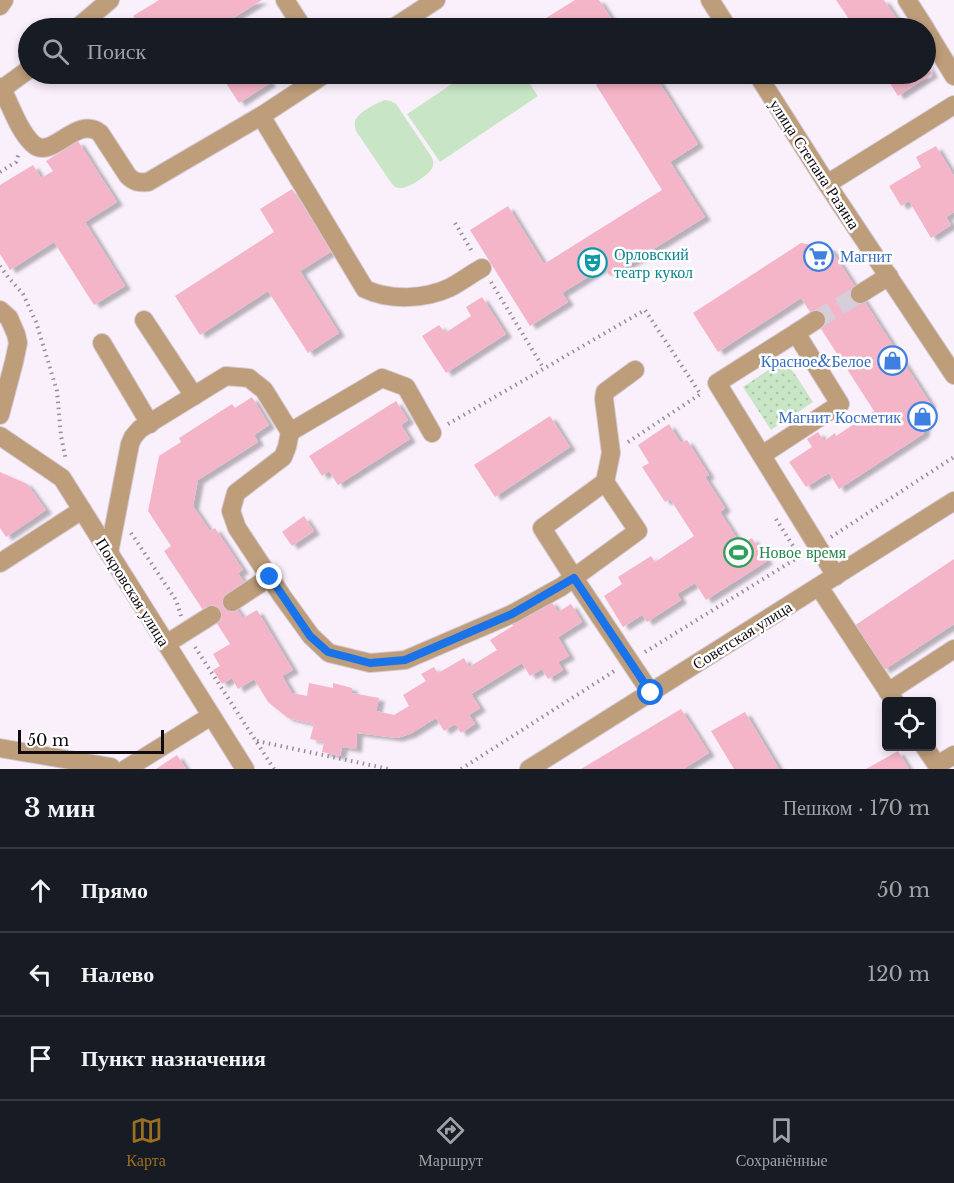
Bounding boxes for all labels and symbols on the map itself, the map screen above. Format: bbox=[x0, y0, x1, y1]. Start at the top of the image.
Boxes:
street label: улица Степана Разина bbox=[765, 95, 865, 233]
supermarket icon: Магнит bbox=[803, 240, 835, 272]
place label: Орловский театр кукол bbox=[614, 244, 693, 282]
place label: Магнит bbox=[840, 246, 892, 266]
theatre icon: Орловский театр кукол bbox=[577, 247, 609, 279]
shop icon: Красное&Белое bbox=[876, 345, 908, 377]
place label: Красное&Белое bbox=[761, 351, 871, 371]
shop icon: Магнит Косметик bbox=[906, 401, 938, 433]
place label: Магнит Косметик bbox=[778, 407, 901, 427]
street label: Покровская улица bbox=[92, 534, 174, 650]
sports icon: Новое время bbox=[722, 536, 754, 568]
place label: Новое время bbox=[759, 542, 847, 562]
route end bbox=[256, 563, 282, 589]
street label: Советская улица bbox=[689, 596, 795, 674]
route start bbox=[637, 679, 663, 705]
scale bar bbox=[18, 727, 164, 754]

